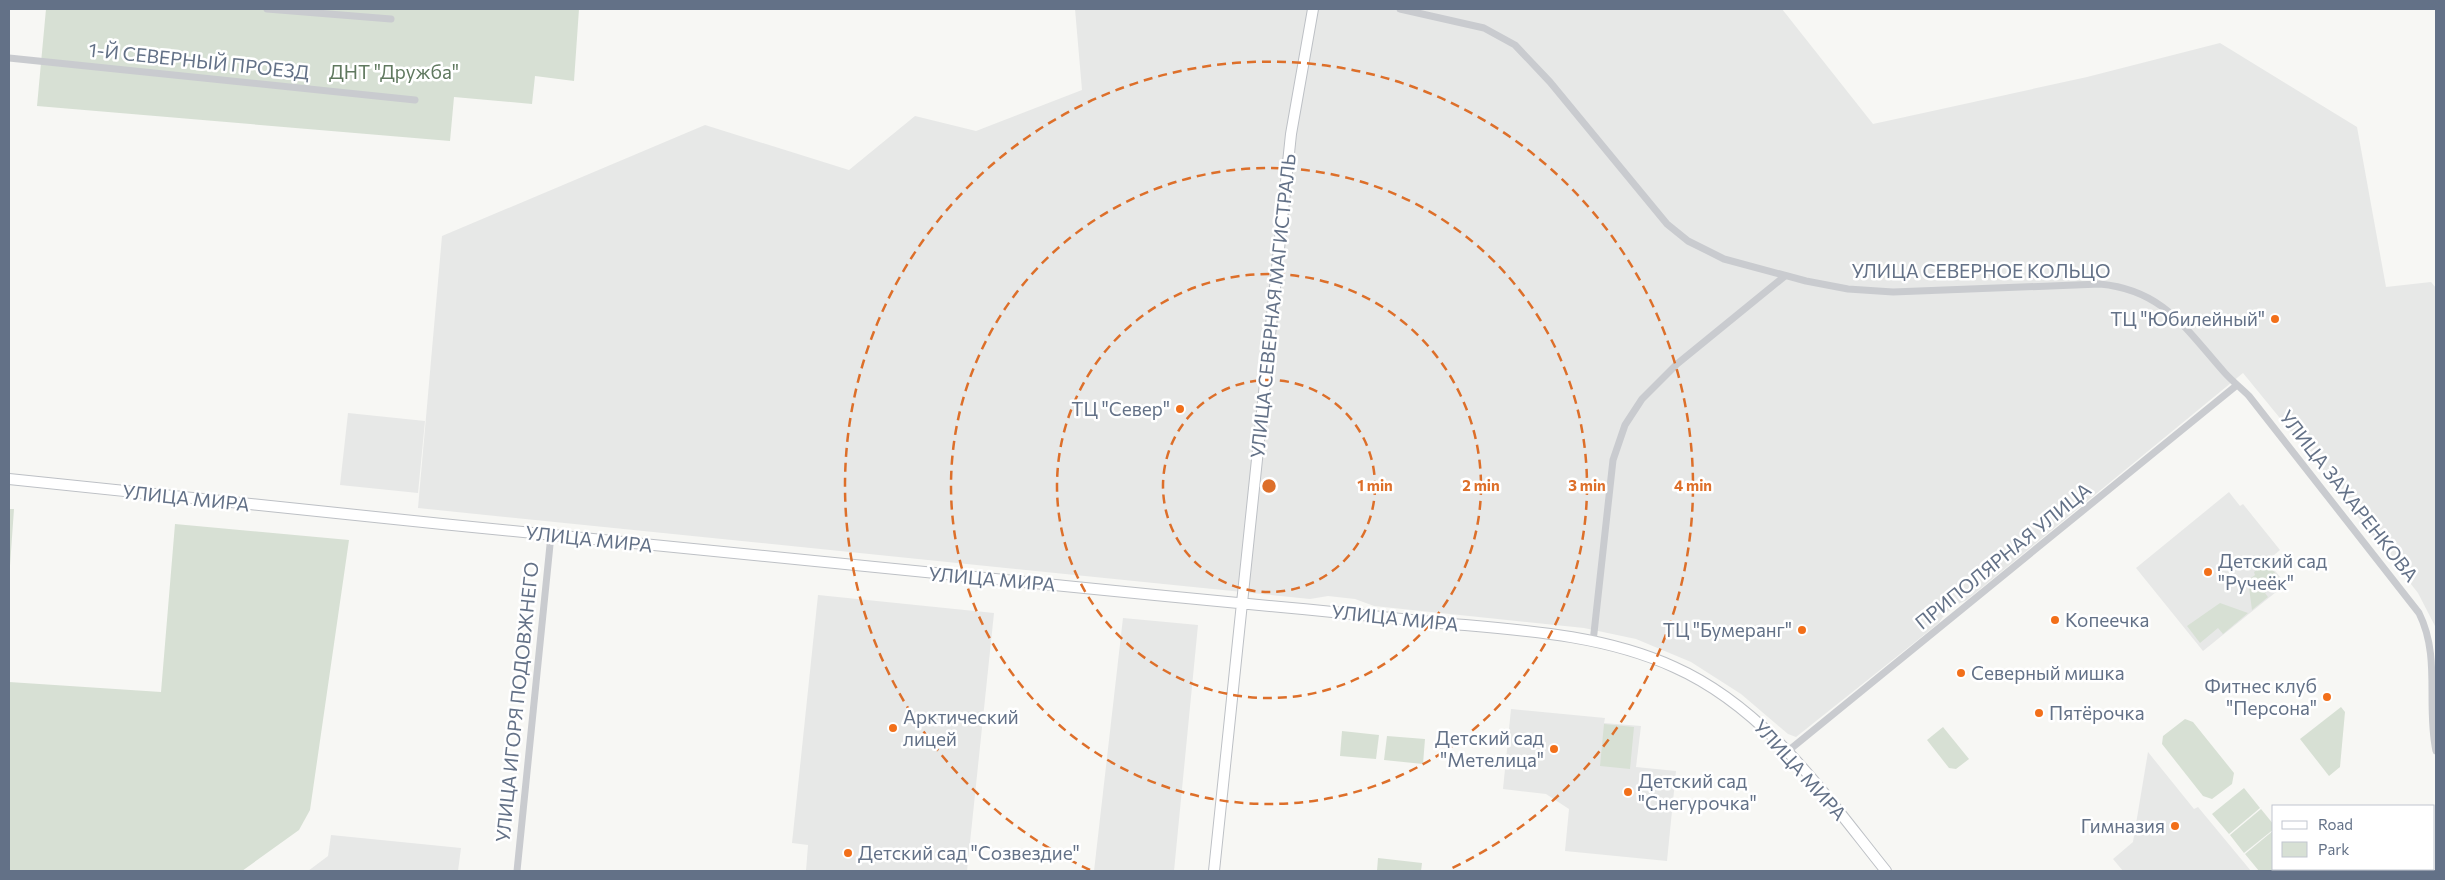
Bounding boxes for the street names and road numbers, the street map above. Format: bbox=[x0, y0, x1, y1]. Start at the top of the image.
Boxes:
street label: 1-Й СЕВЕРНЫЙ ПРОЕЗД bbox=[88, 37, 311, 84]
street label: УЛИЦА СЕВЕРНАЯ МАГИСТРАЛЬ bbox=[1245, 152, 1300, 459]
street label: УЛИЦА СЕВЕРНОЕ КОЛЬЦО bbox=[1852, 259, 2111, 282]
street label: УЛИЦА ЗАХАРЕНКОВА bbox=[2275, 405, 2424, 586]
street label: ПРИПОЛЯРНАЯ УЛИЦА bbox=[1910, 478, 2095, 634]
street label: УЛИЦА МИРА bbox=[121, 479, 251, 516]
street label: УЛИЦА МИРА bbox=[524, 520, 654, 557]
street label: УЛИЦА ИГОРЯ ПОДОВЖНЕГО bbox=[490, 561, 543, 843]
street label: УЛИЦА МИРА bbox=[928, 561, 1057, 596]
street label: УЛИЦА МИРА bbox=[1330, 599, 1460, 636]
street label: УЛИЦА МИРА bbox=[1749, 715, 1852, 825]

